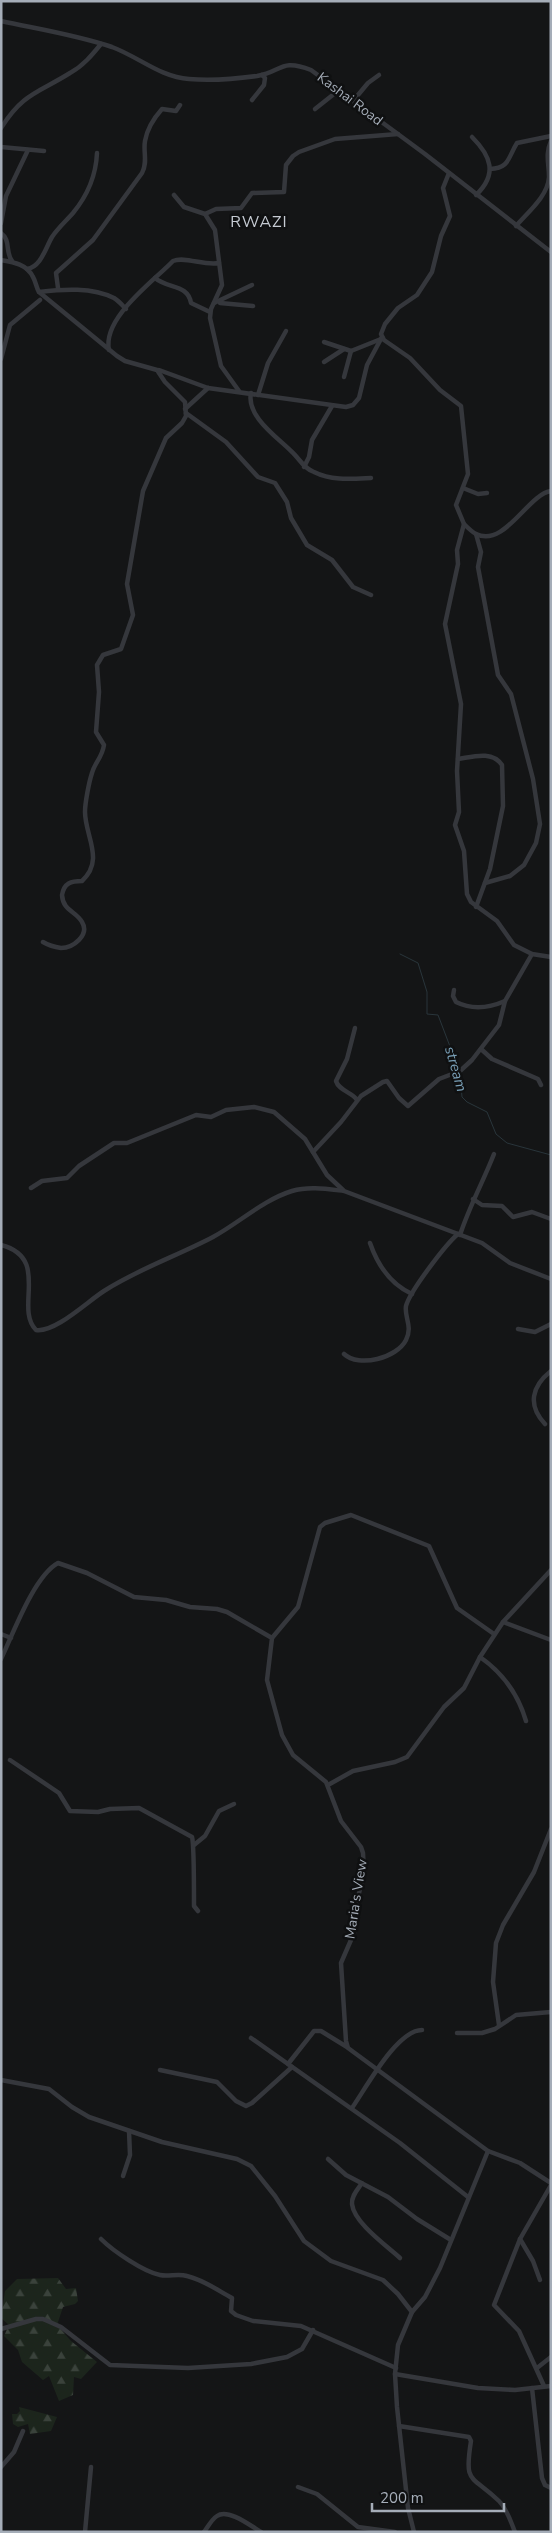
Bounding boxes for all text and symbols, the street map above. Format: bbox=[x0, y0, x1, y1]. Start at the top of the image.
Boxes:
street label: Kashai Road bbox=[313, 68, 387, 130]
district label: RWAZI bbox=[230, 211, 288, 233]
water label: stream bbox=[440, 1044, 472, 1094]
street label: Maria's View bbox=[340, 1858, 372, 1940]
scale bar bbox=[372, 2480, 504, 2512]
text: 200 m bbox=[380, 2488, 424, 2508]

